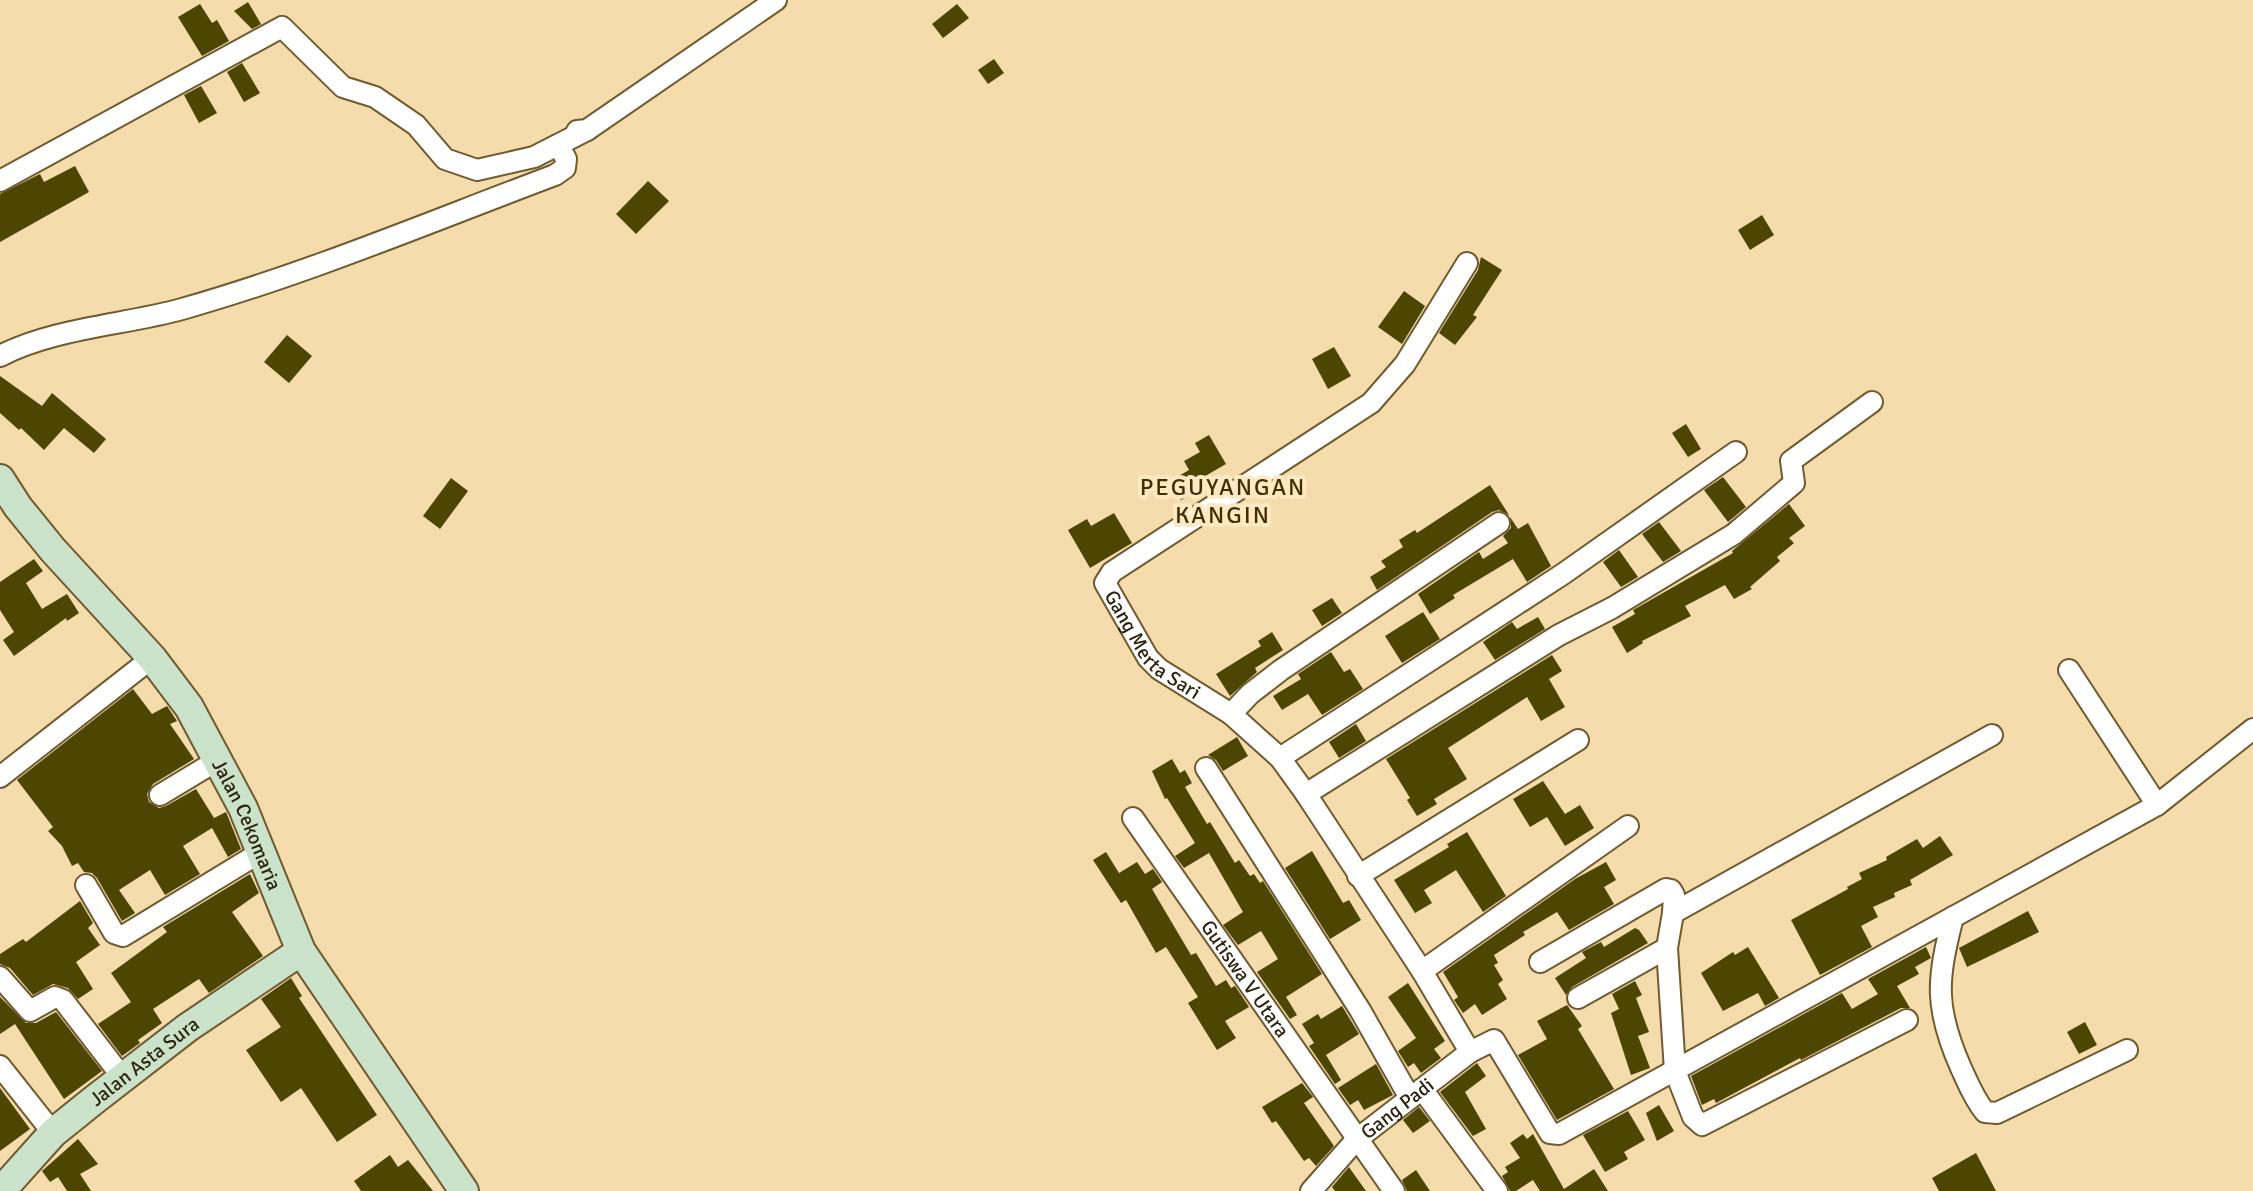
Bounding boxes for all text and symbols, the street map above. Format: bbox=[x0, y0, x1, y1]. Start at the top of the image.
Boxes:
district label: PEGUYANGAN KANGIN bbox=[1140, 472, 1306, 530]
street label: Gang Merta Sari bbox=[1099, 586, 1205, 705]
street label: Jalan Cekomaria bbox=[206, 755, 287, 894]
street label: Gutiswa V Utara bbox=[1195, 915, 1295, 1042]
street label: Jalan Asta Sura bbox=[85, 1011, 204, 1112]
street label: Gang Padi bbox=[1356, 1073, 1439, 1145]

